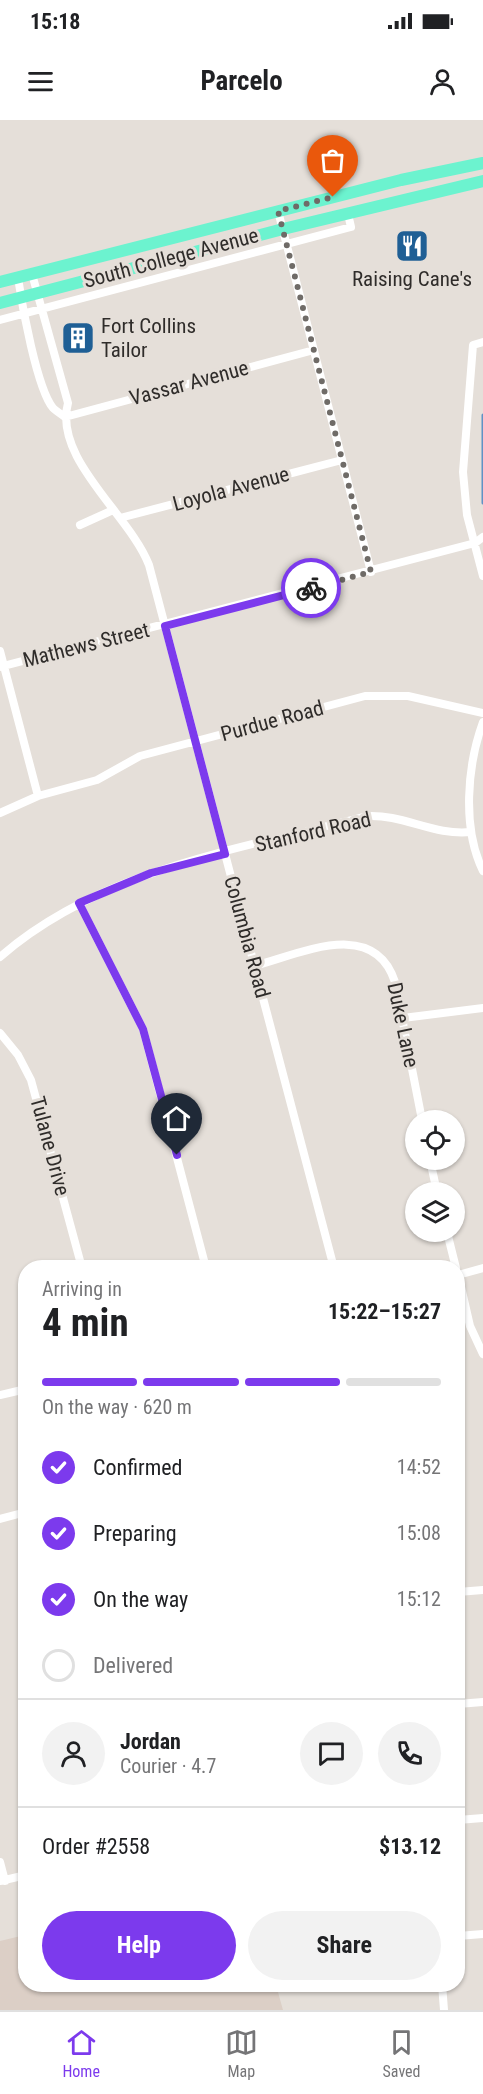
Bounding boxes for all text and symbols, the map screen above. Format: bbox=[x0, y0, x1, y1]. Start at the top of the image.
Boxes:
text: 15:18 bbox=[30, 9, 81, 34]
icon: menu bbox=[24, 65, 57, 98]
text: Parcelo bbox=[200, 65, 283, 97]
icon: person bbox=[426, 65, 459, 98]
pin bbox=[307, 135, 358, 197]
icon: bag bbox=[316, 144, 349, 177]
street label: South College Avenue bbox=[81, 223, 261, 293]
restaurant icon: Raising Cane's bbox=[394, 228, 430, 264]
place label: Raising Cane's bbox=[352, 267, 472, 291]
place label: Fort Collins Tailor bbox=[101, 314, 196, 362]
building icon: Fort Collins Tailor bbox=[60, 320, 96, 356]
street label: Vassar Avenue bbox=[127, 356, 251, 410]
street label: Loyola Avenue bbox=[170, 462, 292, 516]
courier bbox=[281, 558, 341, 618]
icon: bike bbox=[295, 572, 328, 605]
street label: Mathews Street bbox=[20, 618, 152, 672]
street label: Purdue Road bbox=[218, 696, 326, 746]
street label: Stanford Road bbox=[253, 807, 373, 857]
street label: Columbia Road bbox=[219, 873, 275, 1001]
street label: Duke Lane bbox=[382, 980, 424, 1070]
pin bbox=[151, 1093, 202, 1155]
street label: Tulane Drive bbox=[25, 1094, 75, 1198]
icon: home bbox=[160, 1102, 193, 1135]
map controls bbox=[405, 1110, 465, 1242]
button: locate bbox=[405, 1110, 465, 1170]
button: layers bbox=[405, 1182, 465, 1242]
text: Arriving in bbox=[42, 1277, 122, 1301]
text: 15:22–15:27 bbox=[328, 1299, 441, 1324]
text: 4 min bbox=[42, 1300, 129, 1346]
text: On the way · 620 m bbox=[42, 1395, 192, 1419]
icon: check bbox=[42, 1451, 75, 1484]
text: Confirmed bbox=[93, 1455, 182, 1480]
text: 14:52 bbox=[397, 1455, 441, 1479]
icon: check bbox=[42, 1517, 75, 1550]
text: Preparing bbox=[93, 1521, 177, 1546]
text: 15:08 bbox=[397, 1521, 441, 1545]
icon: check bbox=[42, 1583, 75, 1616]
text: On the way bbox=[93, 1587, 188, 1612]
text: 15:12 bbox=[397, 1587, 441, 1611]
text: Delivered bbox=[93, 1653, 173, 1678]
button: person bbox=[42, 1722, 105, 1785]
button: chat bbox=[300, 1722, 363, 1785]
button: phone bbox=[378, 1722, 441, 1785]
text: Jordan bbox=[120, 1729, 181, 1754]
text: Courier · 4.7 bbox=[120, 1754, 216, 1778]
text: Order #2558 bbox=[42, 1834, 150, 1859]
text: $13.12 bbox=[379, 1834, 441, 1859]
button: Help bbox=[42, 1911, 236, 1980]
button: Share bbox=[248, 1911, 441, 1980]
tab: Home bbox=[62, 2026, 100, 2081]
tab: Map bbox=[225, 2026, 258, 2081]
tab: Saved bbox=[383, 2026, 421, 2081]

